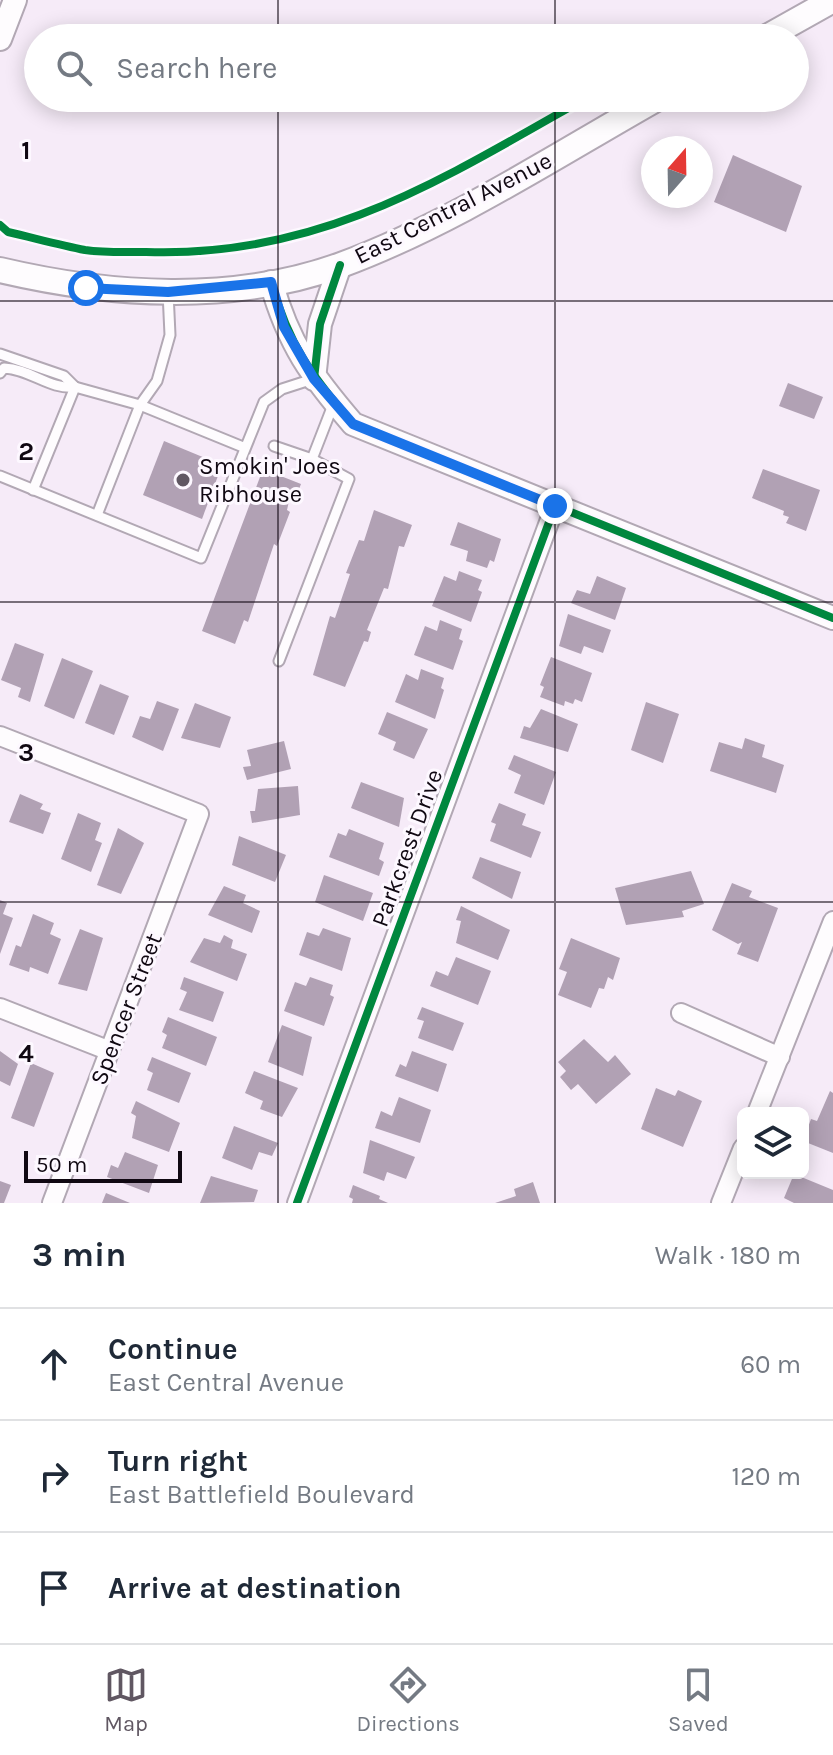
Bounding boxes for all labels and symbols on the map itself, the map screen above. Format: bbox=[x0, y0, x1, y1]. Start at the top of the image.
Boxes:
text: 1 bbox=[21, 135, 31, 166]
north arrow bbox=[641, 136, 713, 208]
street label: East Central Avenue bbox=[350, 146, 556, 270]
route start bbox=[68, 270, 104, 306]
text: 2 bbox=[18, 436, 34, 467]
place label: Smokin' Joes Ribhouse bbox=[199, 452, 341, 508]
marker: Smokin' Joes Ribhouse bbox=[174, 471, 192, 489]
route end bbox=[537, 488, 573, 524]
text: 3 bbox=[18, 737, 34, 768]
street label: Parkcrest Drive bbox=[366, 765, 448, 931]
street label: Spencer Street bbox=[84, 929, 168, 1089]
text: 4 bbox=[18, 1038, 34, 1069]
scale bar bbox=[24, 1147, 182, 1183]

